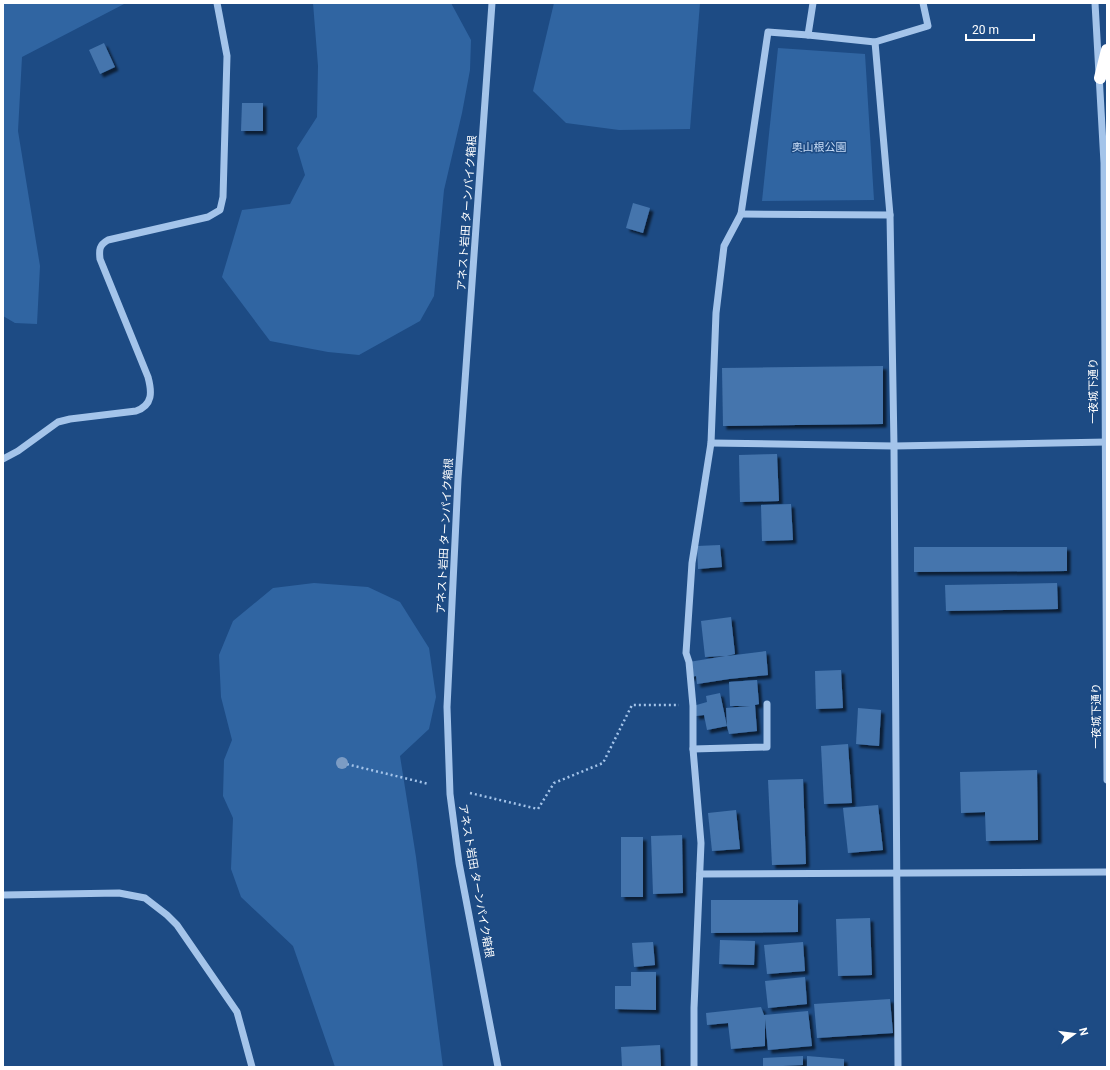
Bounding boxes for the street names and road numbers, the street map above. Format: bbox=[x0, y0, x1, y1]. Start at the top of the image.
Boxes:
street label: アネスト岩田 ターンパイク箱根 bbox=[455, 135, 479, 291]
street label: 一夜城下通り bbox=[1087, 358, 1100, 424]
street label: アネスト岩田 ターンパイク箱根 bbox=[434, 458, 456, 614]
street label: 一夜城下通り bbox=[1090, 683, 1103, 749]
street label: アネスト岩田 ターンパイク箱根 bbox=[456, 803, 496, 959]

